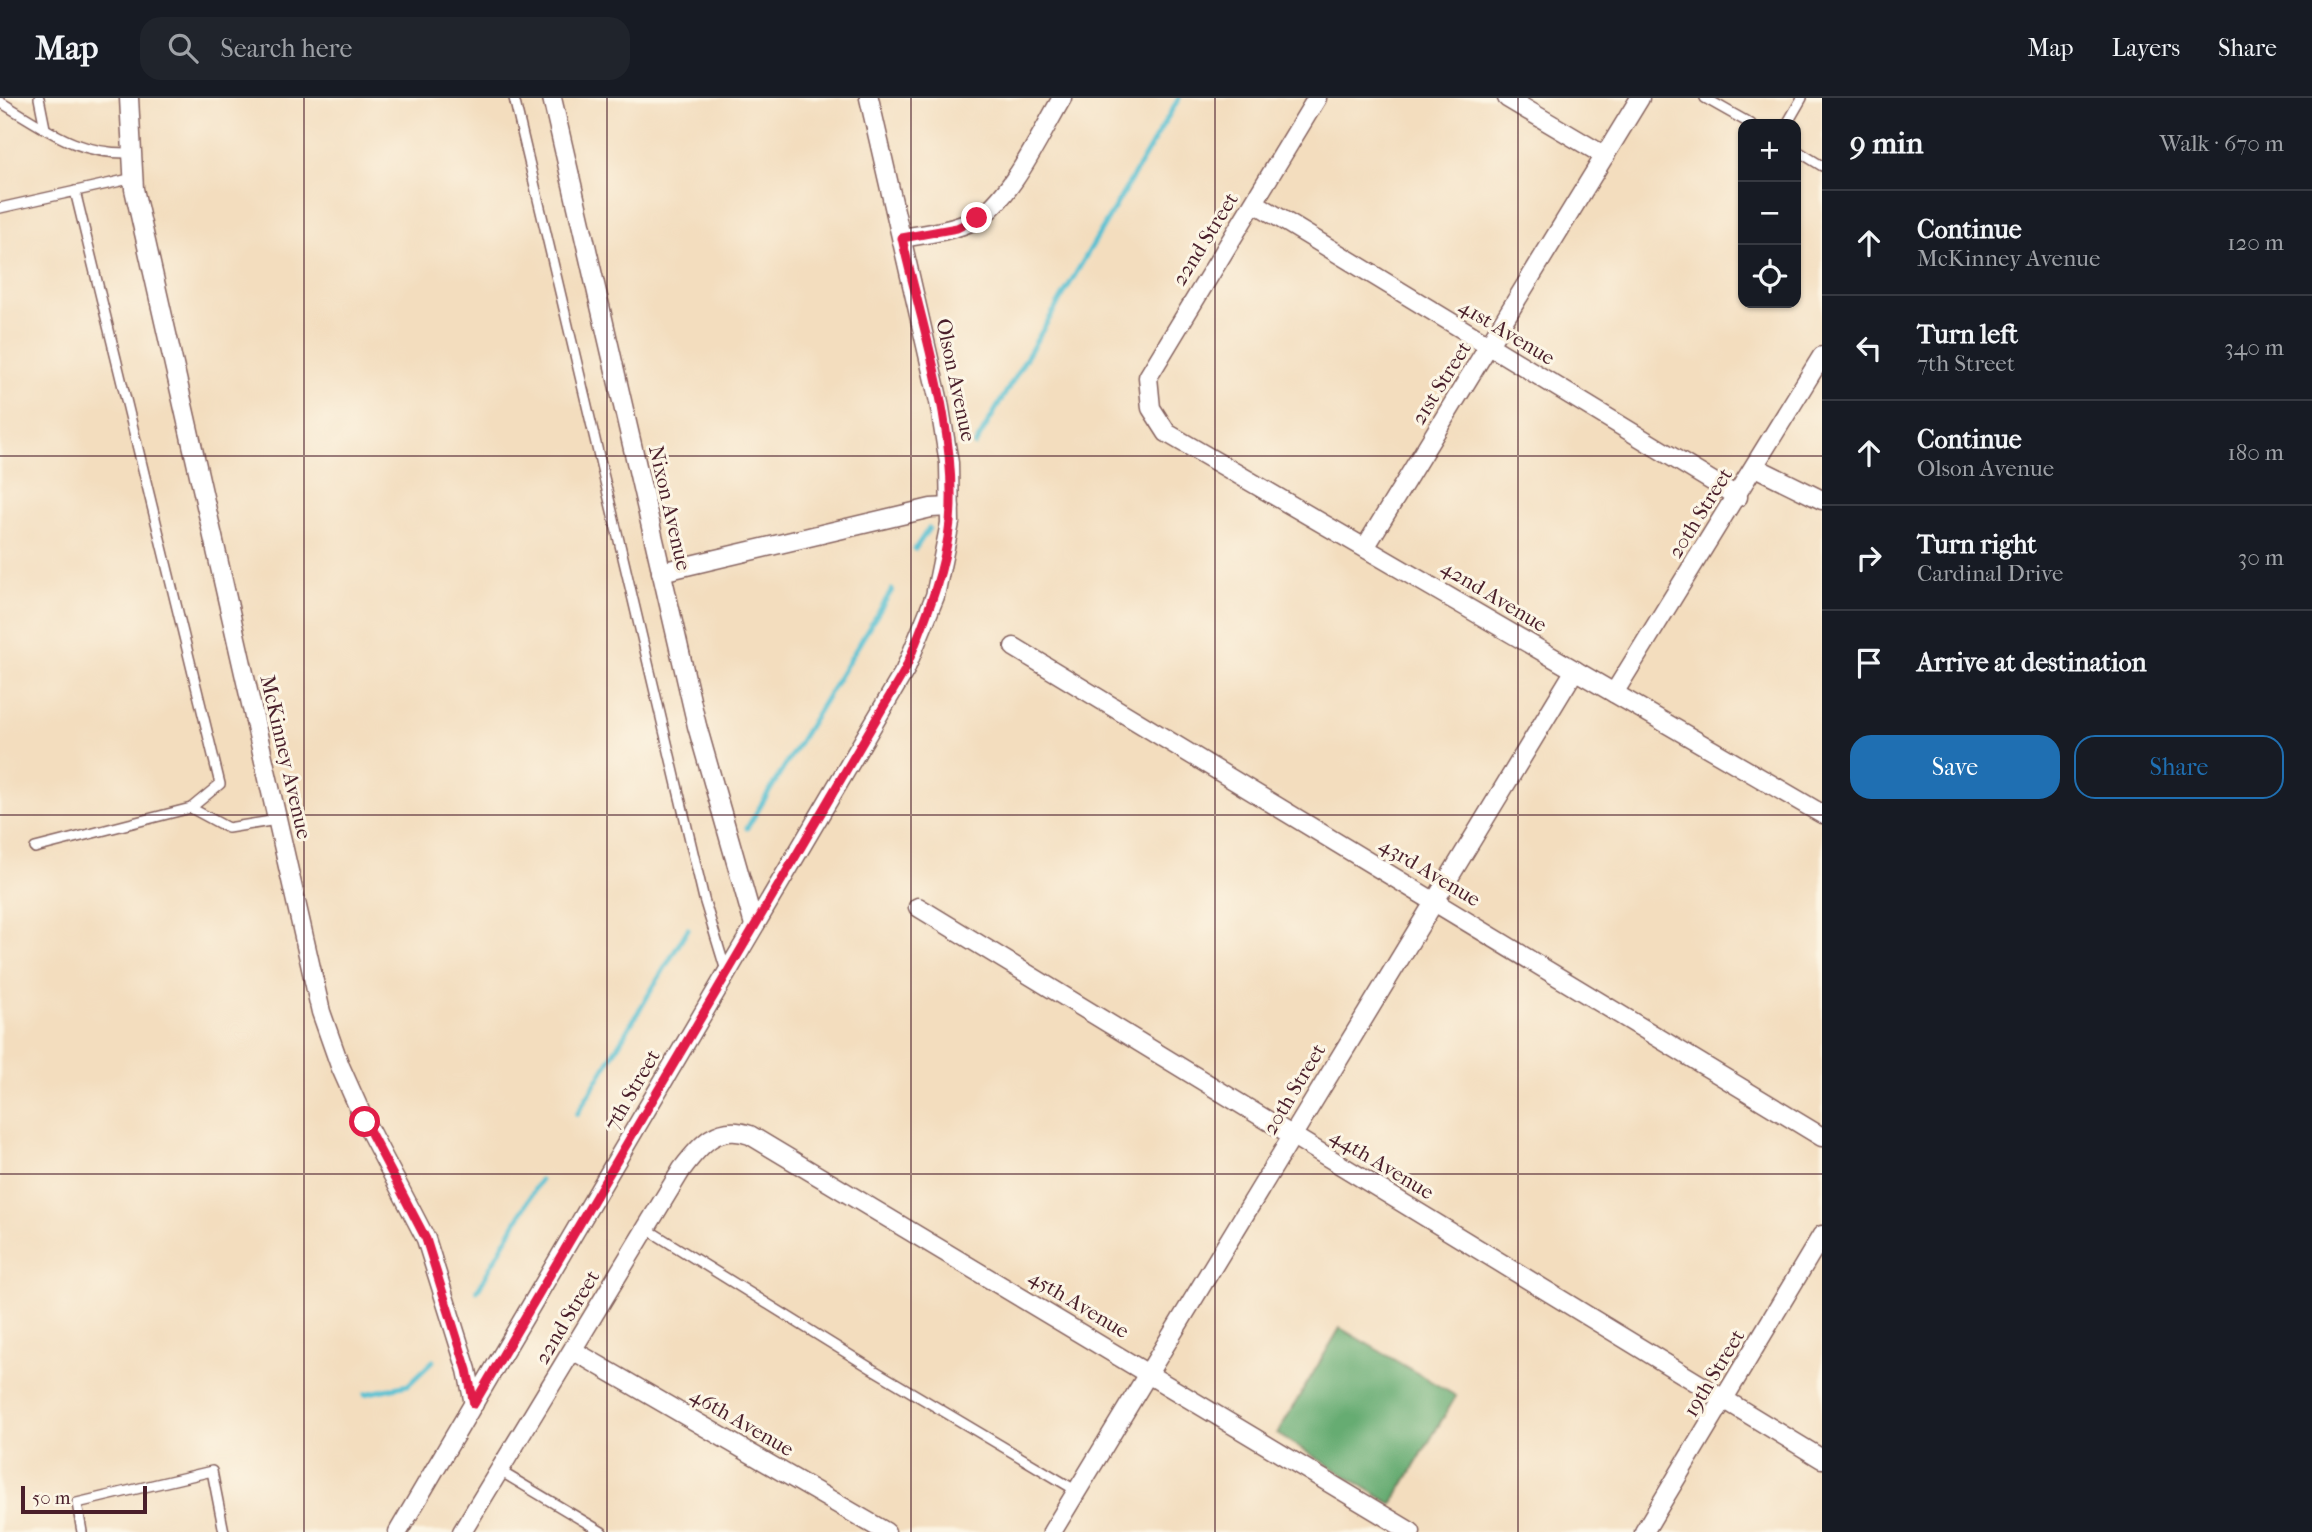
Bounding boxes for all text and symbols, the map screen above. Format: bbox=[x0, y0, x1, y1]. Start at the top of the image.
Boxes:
search box bbox=[140, 17, 630, 80]
text: Map bbox=[35, 29, 98, 68]
icon: search bbox=[164, 29, 202, 67]
text: Search here bbox=[220, 33, 352, 64]
text: Map bbox=[2028, 34, 2074, 62]
text: Layers bbox=[2112, 34, 2180, 62]
text: Share bbox=[2218, 34, 2277, 62]
map controls bbox=[1738, 119, 1801, 308]
button: + bbox=[1738, 119, 1801, 182]
text: 9 min bbox=[1850, 126, 1923, 161]
text: Walk · 670 m bbox=[2160, 130, 2284, 157]
button: − bbox=[1738, 182, 1801, 245]
street label: 22nd Street bbox=[1167, 188, 1243, 290]
route end bbox=[961, 202, 992, 233]
text: Continue bbox=[1917, 214, 2022, 245]
icon: ahead bbox=[1850, 224, 1888, 262]
text: 120 m bbox=[2227, 229, 2284, 256]
button: locate bbox=[1738, 245, 1801, 308]
text: McKinney Avenue bbox=[1917, 245, 2100, 272]
street label: 41st Avenue bbox=[1455, 294, 1559, 370]
street label: Olson Avenue bbox=[931, 316, 981, 444]
text: Turn left bbox=[1917, 319, 2018, 350]
icon: left bbox=[1850, 329, 1888, 367]
text: 340 m bbox=[2224, 334, 2284, 361]
street label: 21st Street bbox=[1406, 337, 1476, 429]
text: 7th Street bbox=[1917, 350, 2015, 377]
text: Continue bbox=[1917, 424, 2022, 455]
icon: ahead bbox=[1850, 434, 1888, 472]
text: 180 m bbox=[2227, 439, 2284, 466]
street label: Nixon Avenue bbox=[644, 443, 696, 573]
text: Olson Avenue bbox=[1917, 455, 2054, 482]
street label: 20th Street bbox=[1663, 463, 1737, 562]
text: Turn right bbox=[1917, 529, 2037, 560]
icon: right bbox=[1850, 539, 1888, 577]
text: 30 m bbox=[2238, 544, 2284, 571]
street label: 42nd Avenue bbox=[1437, 555, 1551, 637]
text: Cardinal Drive bbox=[1917, 560, 2063, 587]
icon: arrive bbox=[1850, 644, 1888, 682]
text: Arrive at destination bbox=[1917, 647, 2147, 678]
street label: McKinney Avenue bbox=[255, 673, 317, 841]
button: Save bbox=[1850, 735, 2060, 799]
button: Share bbox=[2074, 735, 2284, 799]
street label: 43rd Avenue bbox=[1375, 833, 1485, 911]
street label: 20th Street bbox=[1258, 1039, 1331, 1139]
street label: 7th Street bbox=[599, 1045, 665, 1135]
route start bbox=[349, 1106, 380, 1137]
street label: 44th Avenue bbox=[1326, 1124, 1438, 1204]
street label: 22nd Street bbox=[530, 1265, 605, 1368]
street label: 45th Avenue bbox=[1025, 1265, 1133, 1343]
street label: 19th Street bbox=[1679, 1325, 1750, 1421]
street label: 46th Avenue bbox=[686, 1383, 798, 1461]
scale bar bbox=[21, 1483, 147, 1515]
text: 50 m bbox=[32, 1487, 71, 1509]

